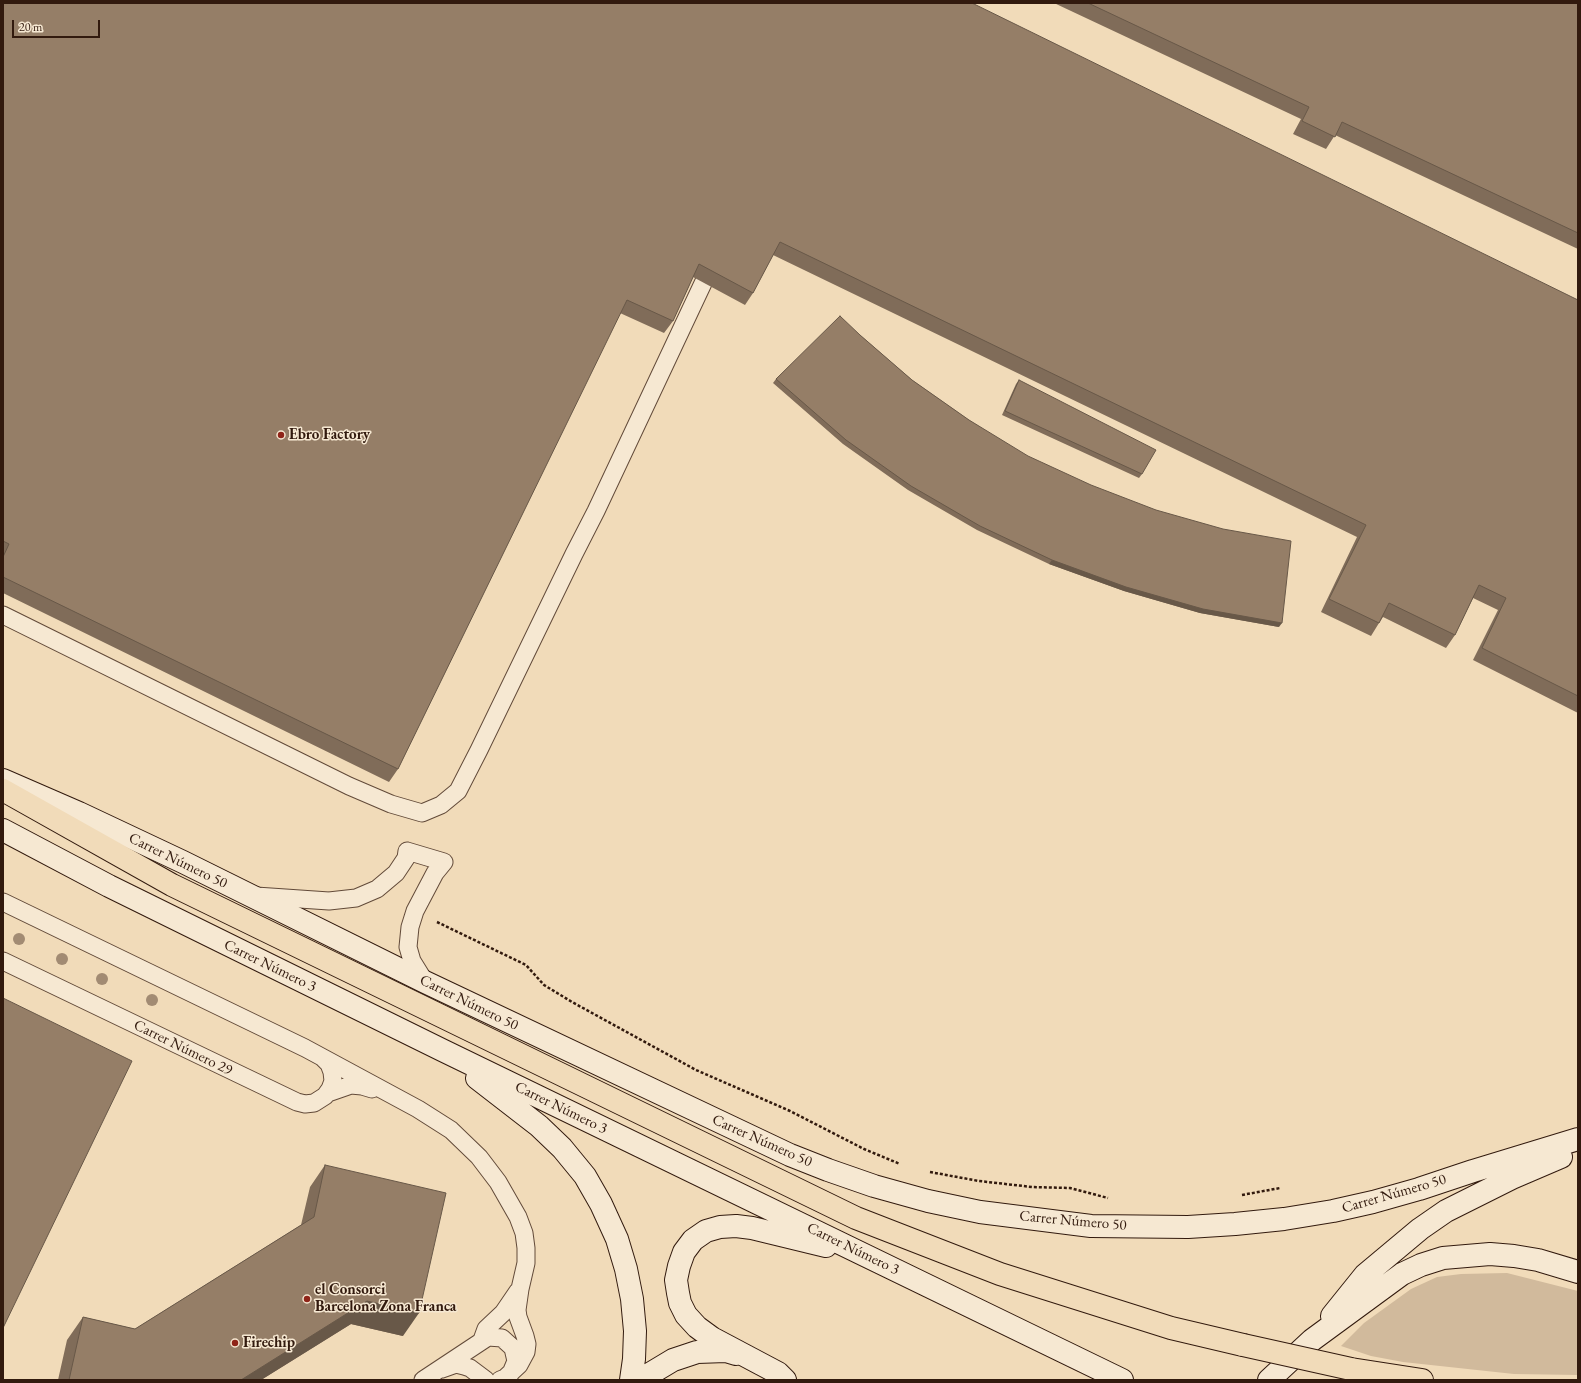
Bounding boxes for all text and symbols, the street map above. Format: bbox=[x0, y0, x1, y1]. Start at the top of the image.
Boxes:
scale bar bbox=[14, 12, 102, 38]
text: 20 m bbox=[19, 19, 42, 35]
place label: Ebro Factory bbox=[289, 426, 370, 444]
marker: Ebro Factory bbox=[276, 430, 286, 440]
street label: Carrer Número 50 bbox=[126, 829, 230, 893]
street label: Carrer Número 3 bbox=[221, 936, 319, 996]
street label: Carrer Número 50 bbox=[417, 971, 521, 1035]
street label: Carrer Número 29 bbox=[131, 1016, 235, 1080]
street label: Carrer Número 3 bbox=[512, 1078, 610, 1138]
street label: Carrer Número 50 bbox=[709, 1111, 815, 1171]
street label: Carrer Número 50 bbox=[1340, 1171, 1448, 1217]
street label: Carrer Número 50 bbox=[1019, 1207, 1127, 1235]
street label: Carrer Número 3 bbox=[804, 1219, 902, 1279]
place label: el Consorci Barcelona Zona Franca bbox=[315, 1281, 456, 1316]
marker: el Consorci Barcelona Zona Franca bbox=[302, 1294, 312, 1304]
place label: Firechip bbox=[243, 1334, 295, 1352]
marker: Firechip bbox=[230, 1338, 240, 1348]

